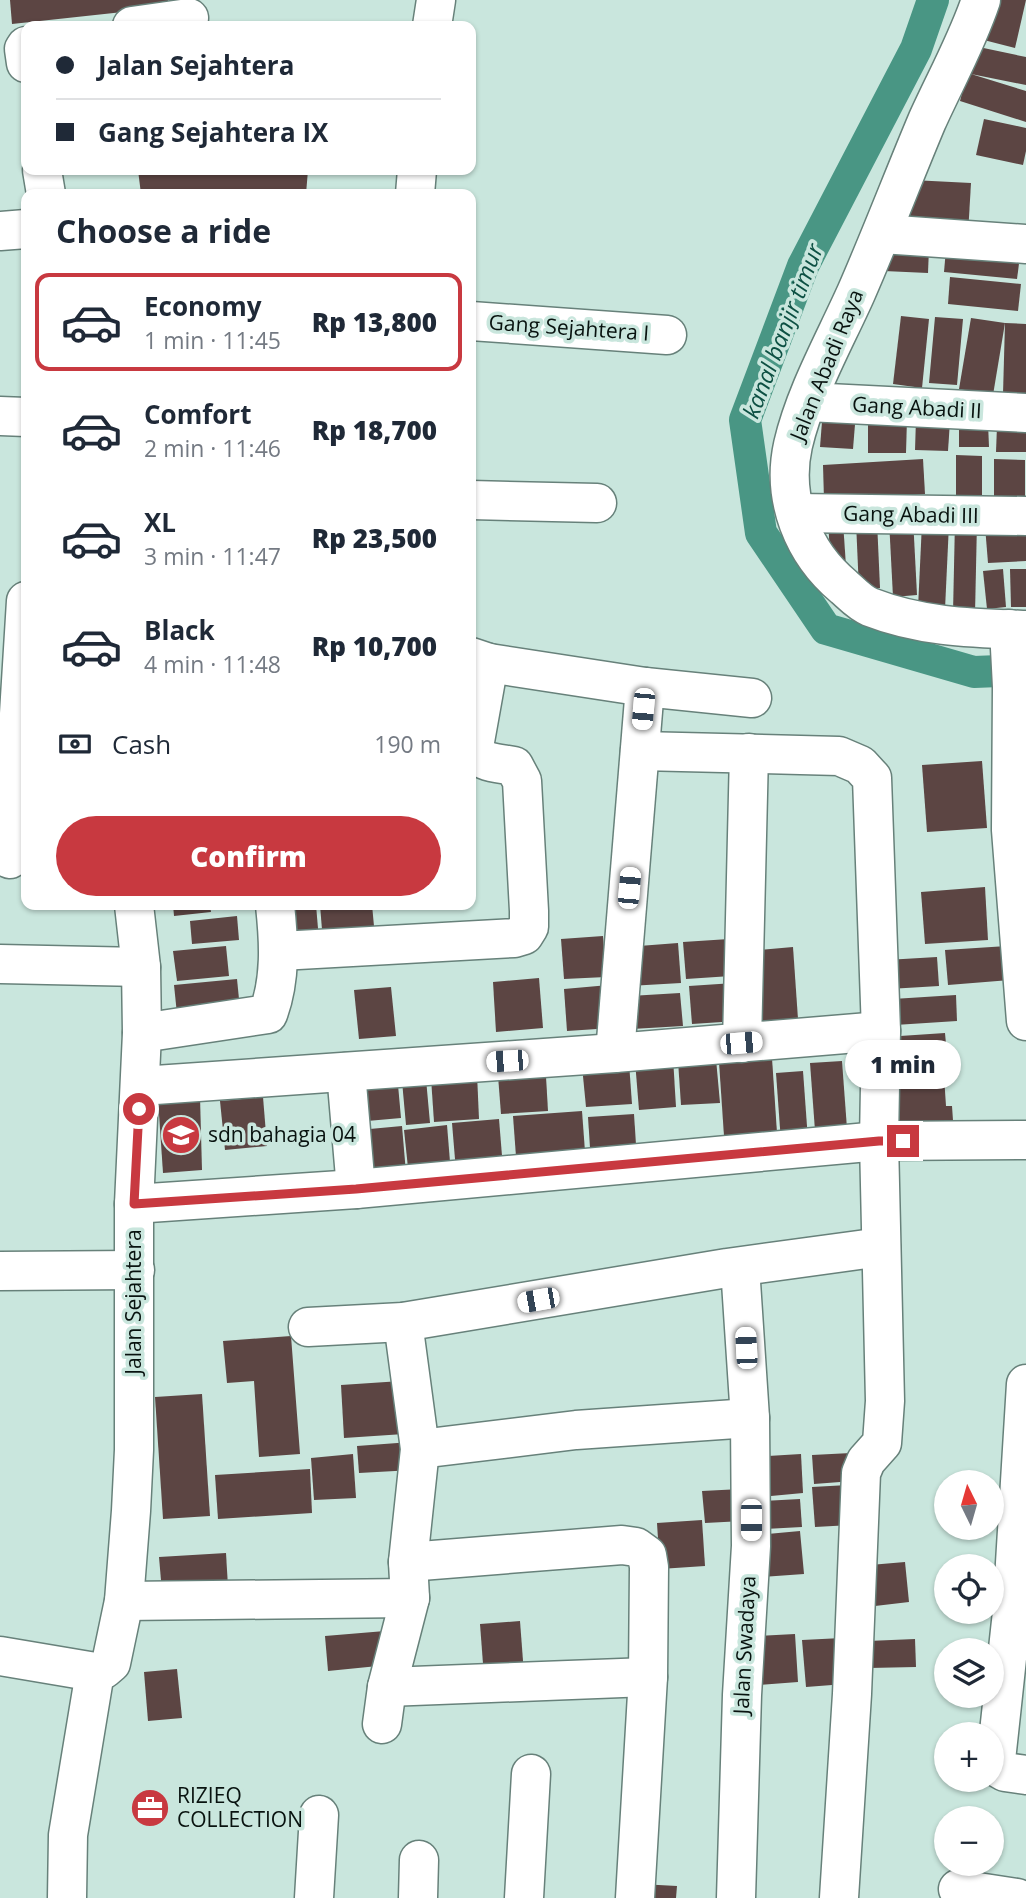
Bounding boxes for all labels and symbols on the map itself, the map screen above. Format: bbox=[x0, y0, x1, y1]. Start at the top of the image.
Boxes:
water label: kanal banjir timur bbox=[734, 238, 830, 422]
street label: Jalan Abadi Raya bbox=[782, 285, 869, 446]
street label: Gang Sejahtera I bbox=[488, 307, 650, 347]
street label: Gang Abadi II bbox=[852, 390, 983, 424]
street label: Gang Abadi III bbox=[843, 499, 979, 529]
car bbox=[631, 687, 656, 731]
car bbox=[617, 866, 642, 910]
car bbox=[720, 1031, 763, 1055]
callout: 1 min bbox=[845, 1040, 961, 1088]
car bbox=[486, 1049, 529, 1073]
route start bbox=[123, 1093, 155, 1125]
school or university icon: sdn bahagia 04 bbox=[160, 1114, 202, 1156]
place label: sdn bahagia 04 bbox=[208, 1120, 356, 1148]
route end bbox=[887, 1125, 919, 1157]
street label: Jalan Sejahtera bbox=[119, 1229, 147, 1377]
car bbox=[516, 1286, 561, 1314]
car bbox=[735, 1326, 758, 1370]
north arrow bbox=[934, 1470, 1004, 1540]
car bbox=[741, 1499, 762, 1541]
street label: Jalan Swadaya bbox=[726, 1575, 762, 1717]
place label: RIZIEQ COLLECTION bbox=[177, 1781, 303, 1833]
office icon: RIZIEQ COLLECTION bbox=[129, 1787, 171, 1829]

